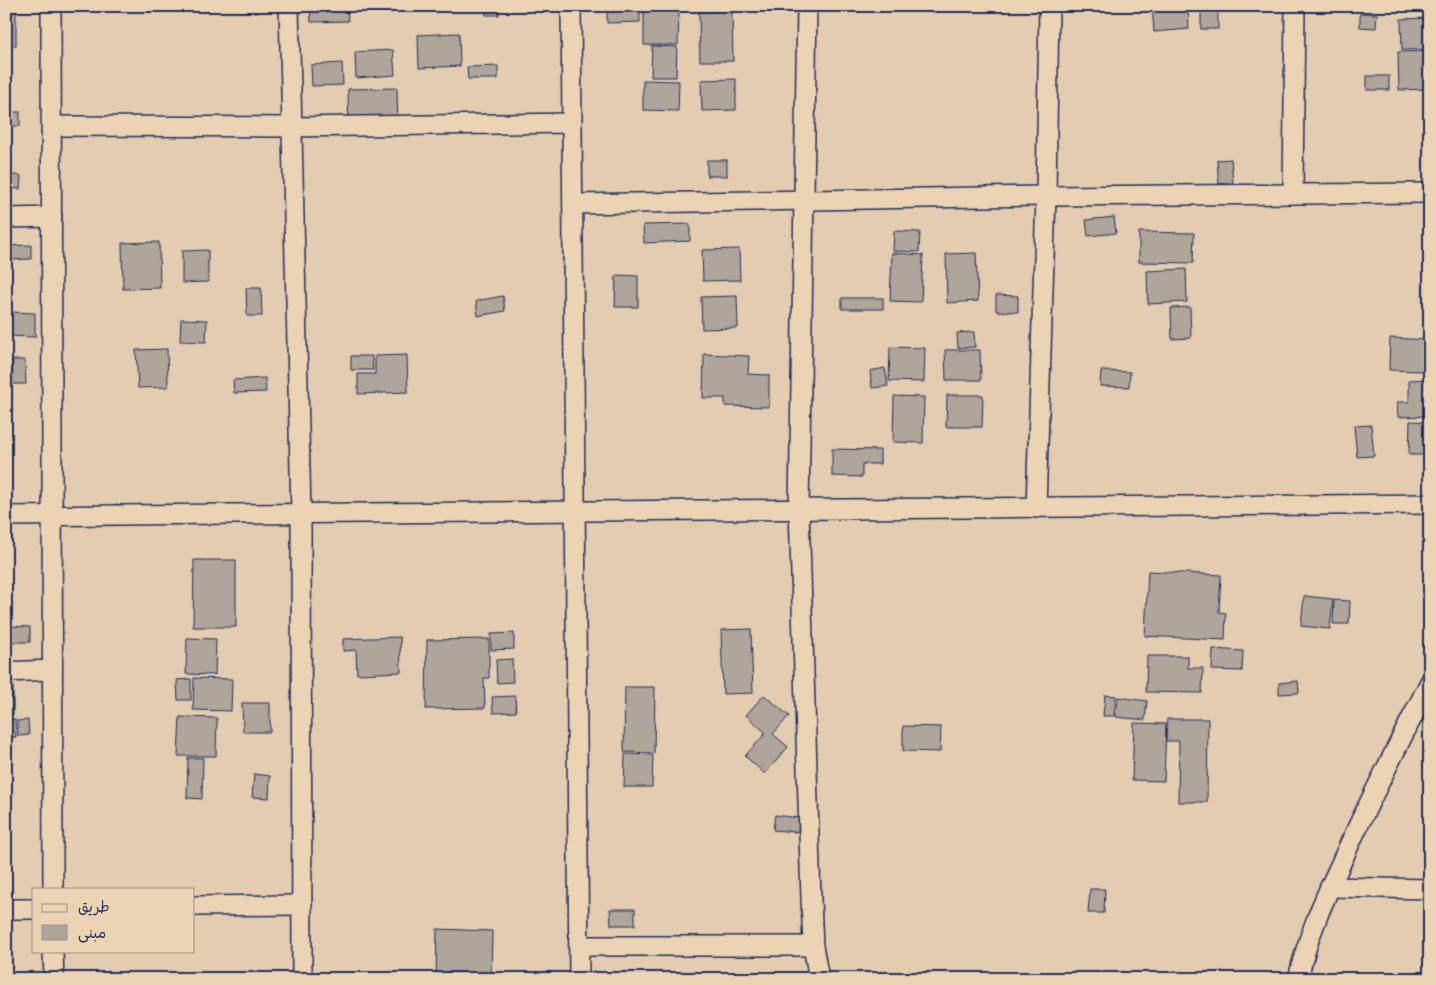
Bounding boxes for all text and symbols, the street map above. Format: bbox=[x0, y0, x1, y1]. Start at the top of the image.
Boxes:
legend bbox=[32, 888, 195, 952]
text: طريق bbox=[78, 896, 110, 916]
text: مبنى bbox=[78, 922, 106, 943]

